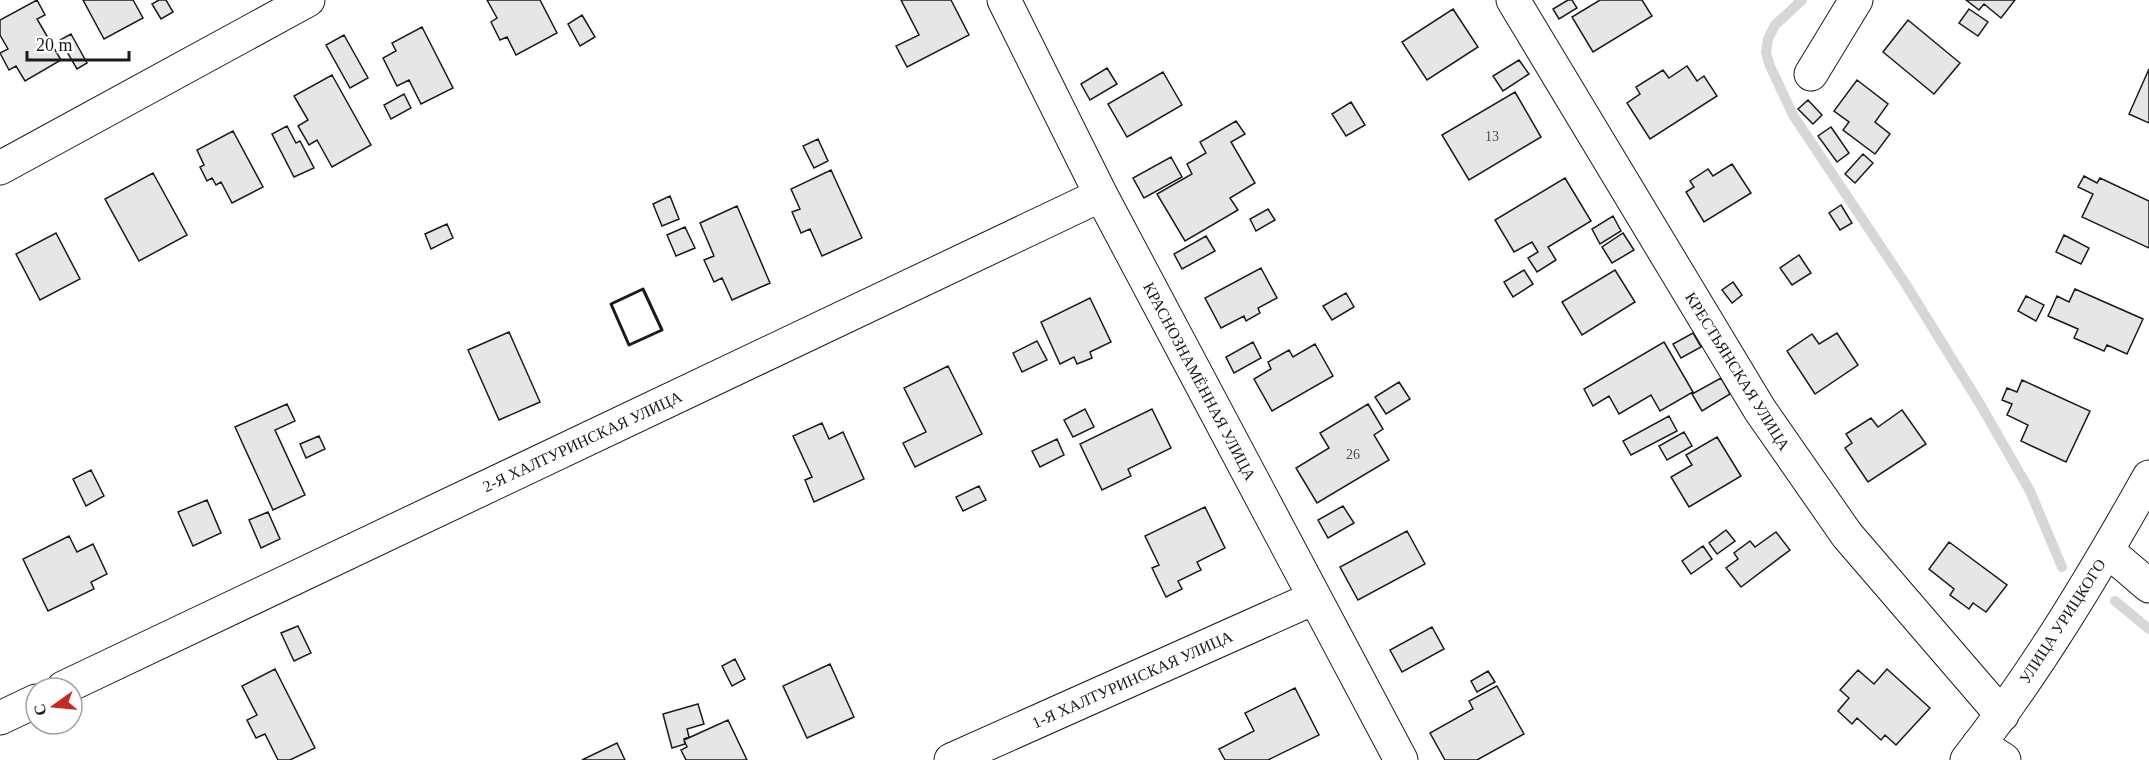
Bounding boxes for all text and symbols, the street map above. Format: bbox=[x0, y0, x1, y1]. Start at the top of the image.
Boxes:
scale bar bbox=[27, 24, 129, 62]
text: 20 m bbox=[36, 35, 73, 55]
house number: 13 bbox=[1485, 129, 1499, 144]
street label: КРАСНОЗНАМЁННАЯ УЛИЦА bbox=[1139, 279, 1259, 484]
street label: КРЕСТЬЯНСКАЯ УЛИЦА bbox=[1681, 289, 1793, 454]
street label: 2-Я ХАЛТУРИНСКАЯ УЛИЦА bbox=[480, 388, 685, 496]
house number: 26 bbox=[1346, 447, 1360, 462]
street label: УЛИЦА УРИЦКОГО bbox=[2016, 556, 2110, 687]
street label: 1-Я ХАЛТУРИНСКАЯ УЛИЦА bbox=[1029, 627, 1236, 732]
north arrow bbox=[24, 676, 84, 736]
text: С bbox=[30, 702, 50, 718]

